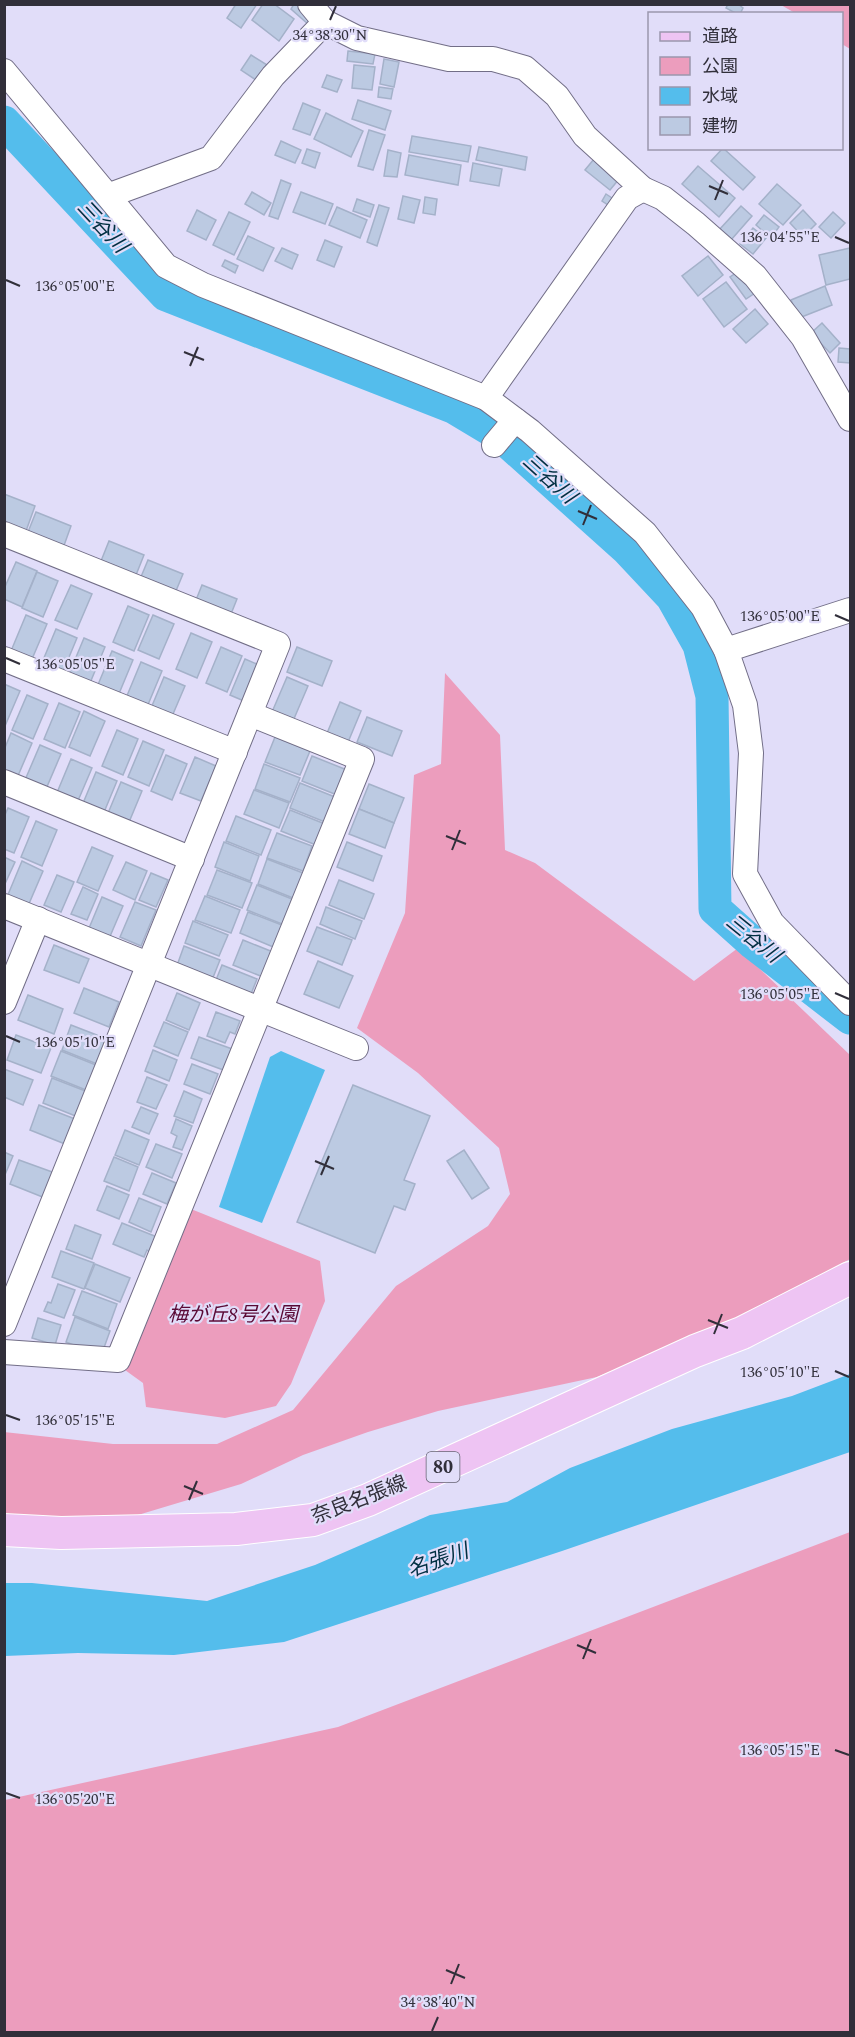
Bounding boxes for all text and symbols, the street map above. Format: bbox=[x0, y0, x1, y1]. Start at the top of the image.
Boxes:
legend bbox=[648, 12, 843, 150]
text: 道路 bbox=[702, 23, 738, 50]
text: 34°38'30"N bbox=[293, 24, 368, 47]
text: 公園 bbox=[702, 53, 738, 80]
text: 水域 bbox=[702, 83, 738, 110]
text: 建物 bbox=[702, 113, 738, 140]
water label: 三谷川 bbox=[69, 193, 137, 262]
text: 136°04'55"E bbox=[740, 226, 820, 249]
text: 136°05'00"E bbox=[35, 275, 115, 298]
water label: 三谷川 bbox=[515, 446, 585, 513]
text: 136°05'00"E bbox=[740, 605, 820, 628]
text: 136°05'05"E bbox=[35, 653, 115, 676]
water label: 三谷川 bbox=[718, 907, 789, 973]
text: 136°05'05"E bbox=[740, 983, 820, 1006]
text: 136°05'10"E bbox=[35, 1031, 115, 1054]
park label: 梅が丘8号公園 bbox=[168, 1300, 301, 1330]
text: 136°05'10"E bbox=[740, 1361, 820, 1384]
text: 136°05'15"E bbox=[35, 1409, 115, 1432]
road number: 80 bbox=[426, 1452, 460, 1482]
street label: 奈良名張線 bbox=[307, 1468, 411, 1532]
water label: 名張川 bbox=[403, 1535, 475, 1586]
text: 136°05'15"E bbox=[740, 1739, 820, 1762]
text: 136°05'20"E bbox=[35, 1788, 115, 1811]
text: 34°38'40"N bbox=[401, 1991, 476, 2014]

